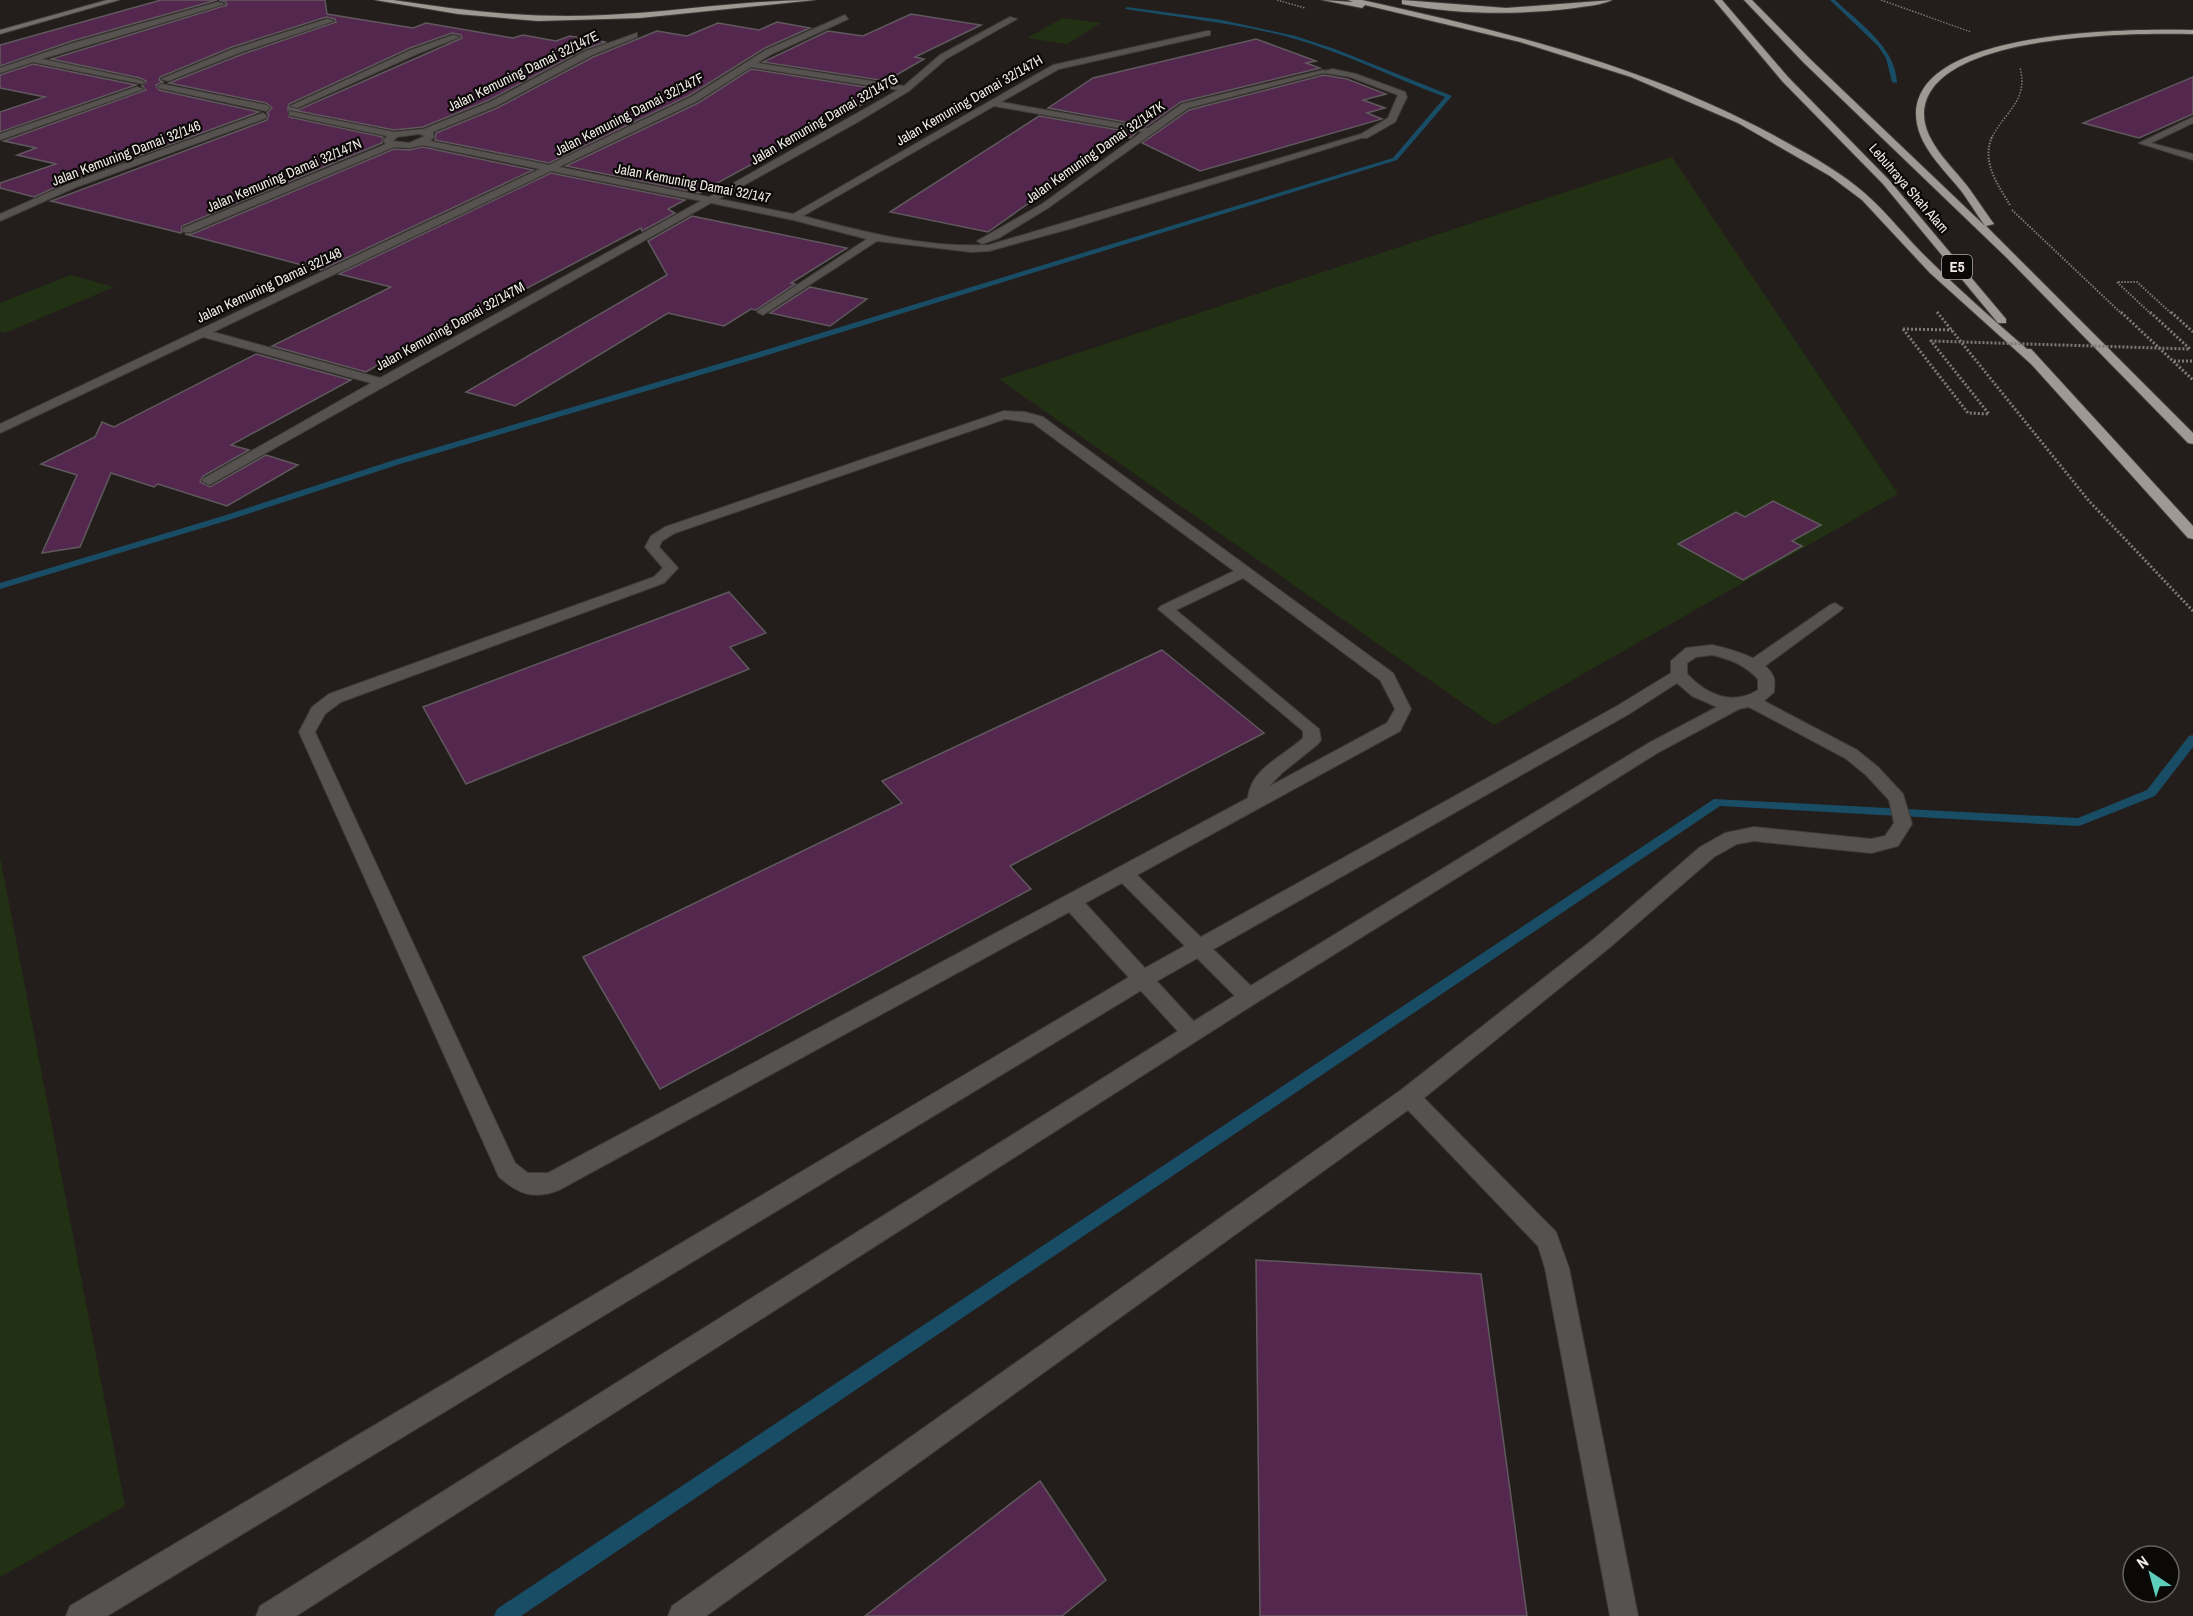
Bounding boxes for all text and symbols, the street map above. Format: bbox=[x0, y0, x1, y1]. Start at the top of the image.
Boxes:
street label: Jalan Kemuning Damai 32/147E bbox=[444, 27, 602, 115]
street label: Jalan Kemuning Damai 32/147H bbox=[892, 51, 1046, 149]
street label: Jalan Kemuning Damai 32/147F bbox=[551, 68, 707, 160]
street label: Jalan Kemuning Damai 32/147G bbox=[747, 69, 901, 169]
street label: Jalan Kemuning Damai 32/147K bbox=[1022, 97, 1168, 207]
street label: Jalan Kemuning Damai 32/146 bbox=[49, 116, 203, 190]
street label: Jalan Kemuning Damai 32/147N bbox=[204, 134, 364, 216]
street label: Lebuhraya Shah Alam bbox=[1865, 139, 1953, 237]
street label: Jalan Kemuning Damai 32/147 bbox=[614, 159, 772, 207]
street label: Jalan Kemuning Damai 32/148 bbox=[193, 243, 345, 327]
road number: E5 bbox=[1942, 255, 1972, 279]
street label: Jalan Kemuning Damai 32/147M bbox=[372, 277, 528, 375]
north arrow bbox=[2121, 1544, 2181, 1604]
text: N bbox=[2132, 1550, 2152, 1574]

